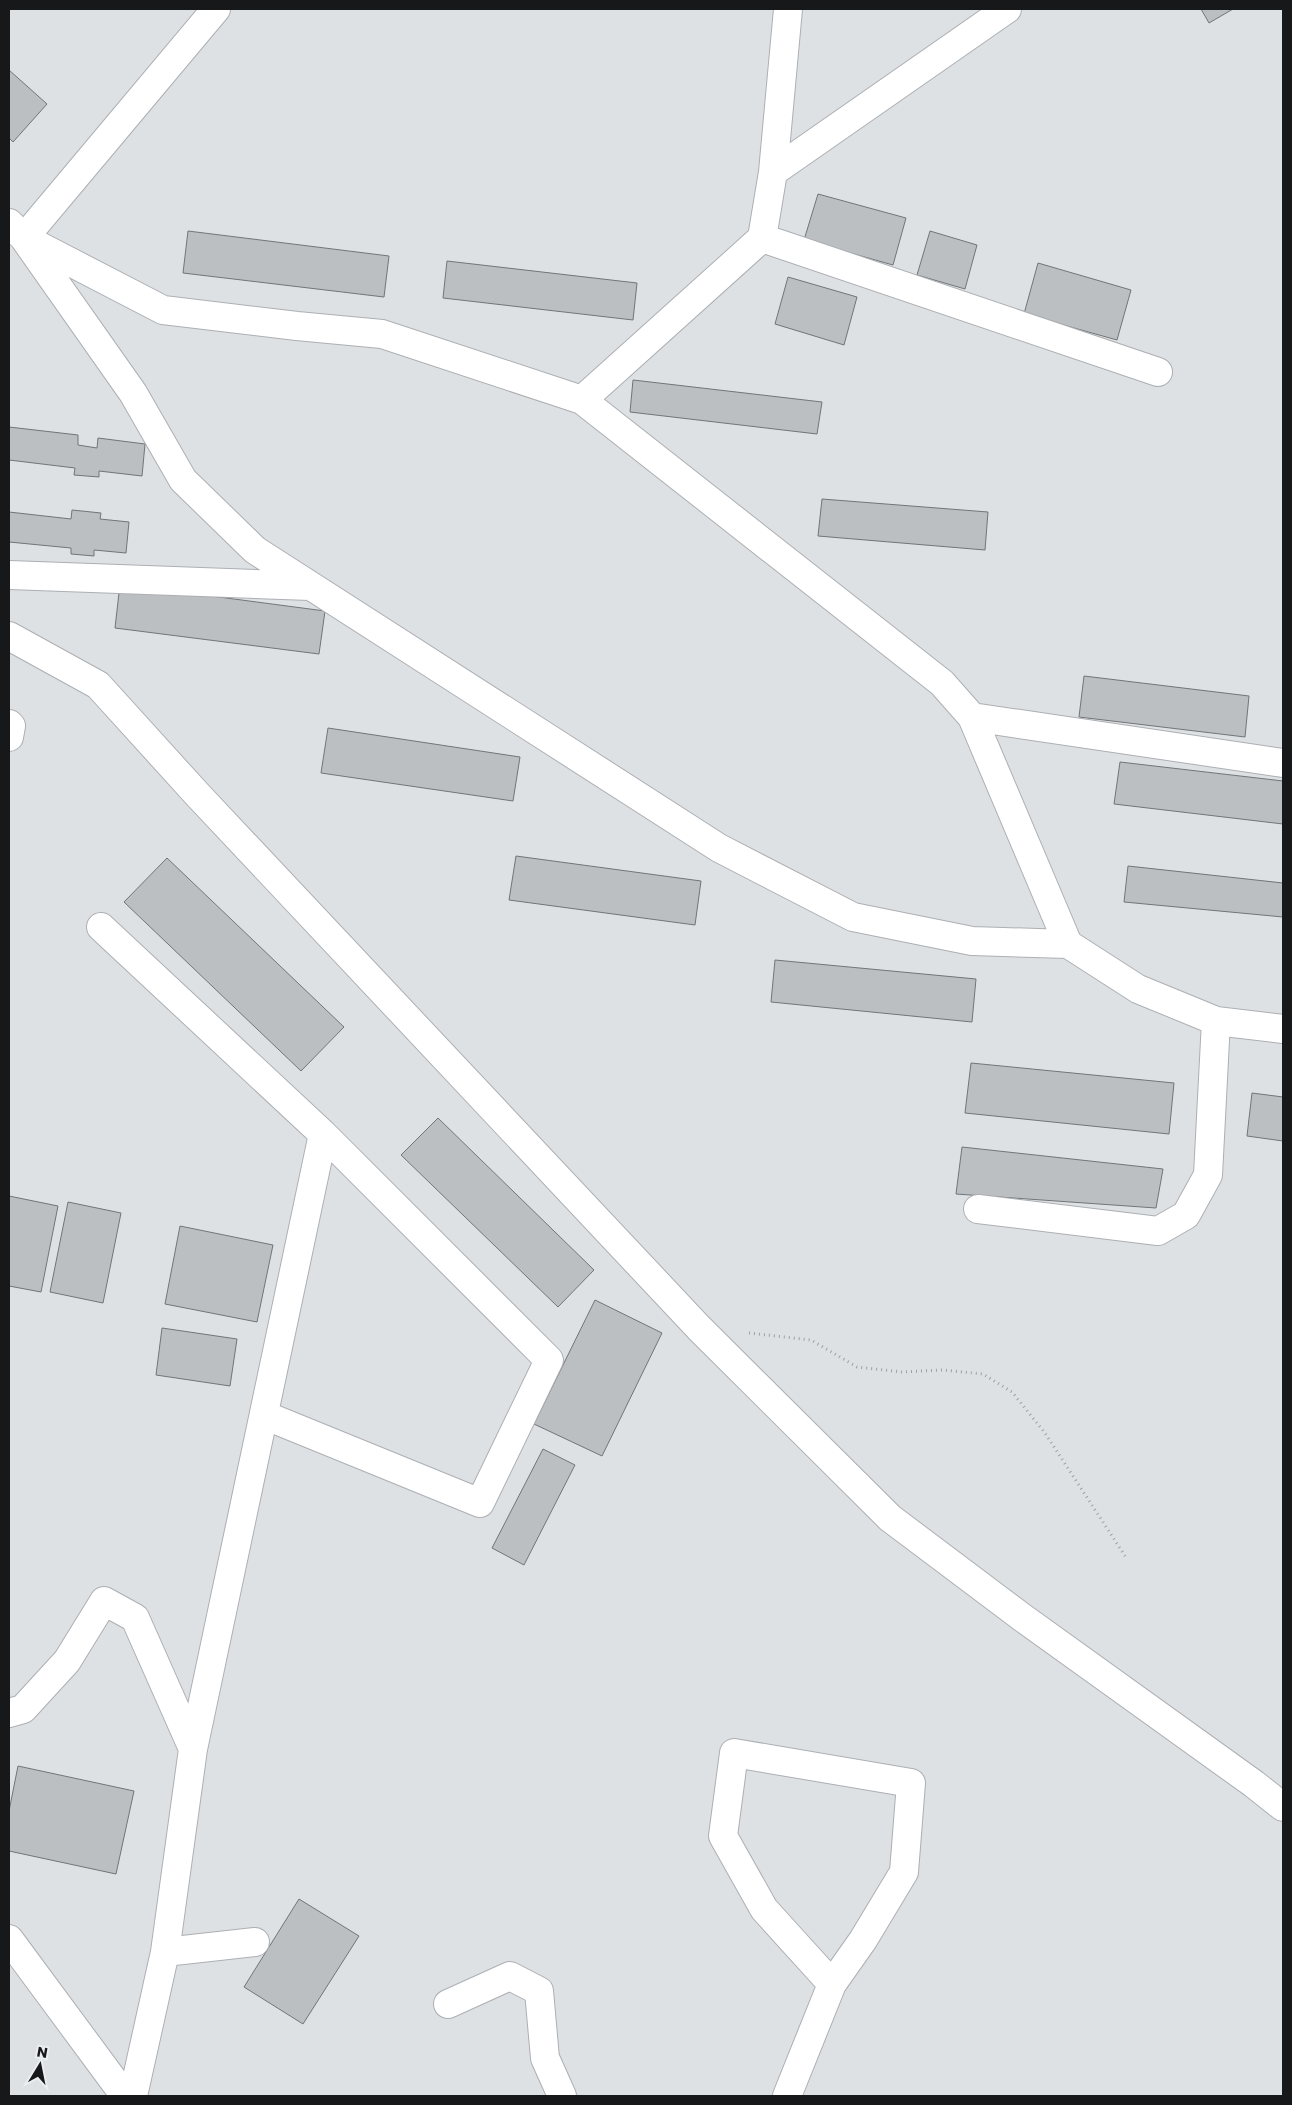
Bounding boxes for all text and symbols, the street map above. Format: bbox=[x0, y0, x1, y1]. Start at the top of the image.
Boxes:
north arrow bbox=[15, 2040, 65, 2090]
text: N bbox=[35, 2041, 49, 2063]

